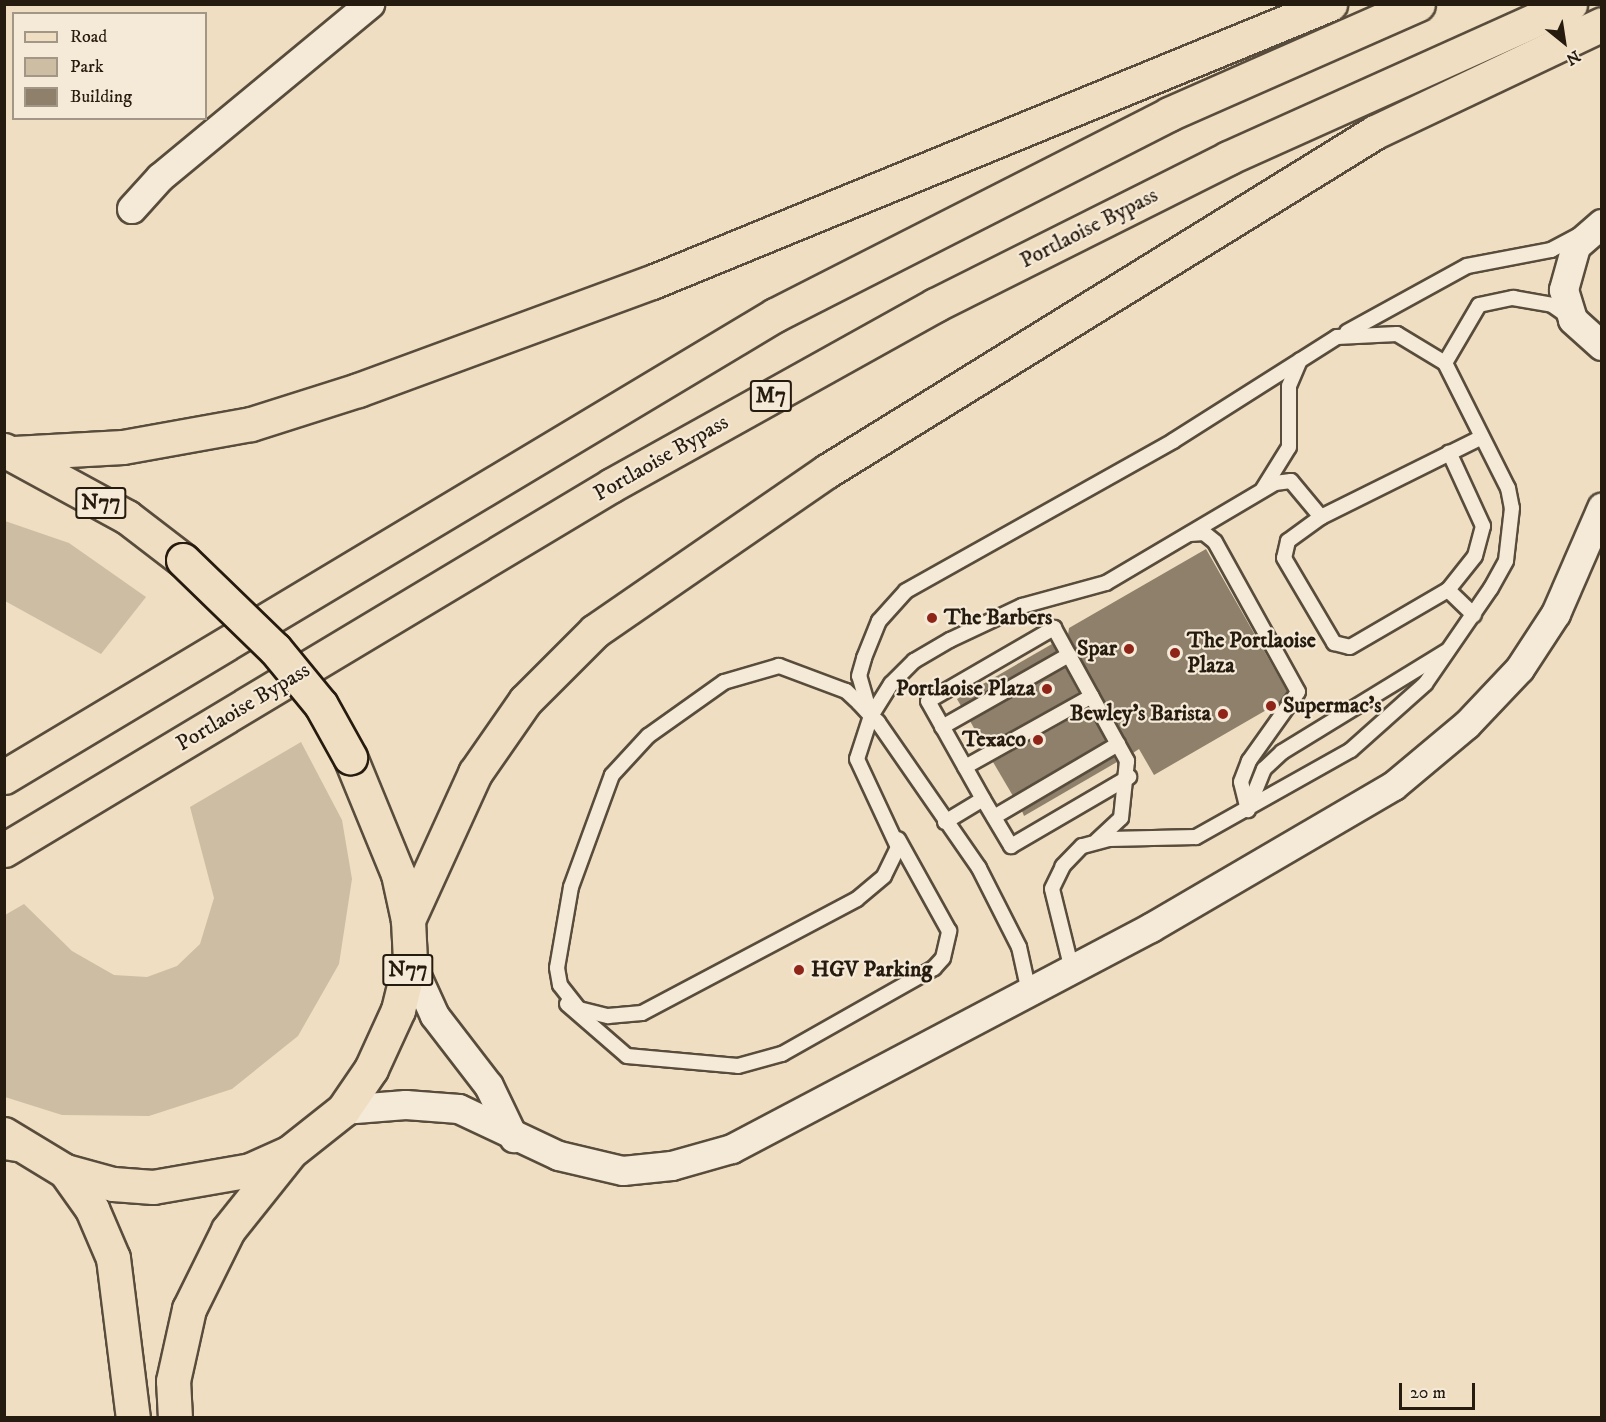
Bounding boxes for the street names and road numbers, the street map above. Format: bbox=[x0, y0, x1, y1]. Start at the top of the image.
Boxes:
street label: Portlaoise Bypass bbox=[1016, 182, 1162, 274]
road number: M7 bbox=[748, 378, 794, 414]
street label: Portlaoise Bypass bbox=[589, 409, 733, 507]
road number: N77 bbox=[74, 485, 128, 521]
street label: Portlaoise Bypass bbox=[171, 657, 315, 757]
road number: N77 bbox=[381, 952, 435, 988]

